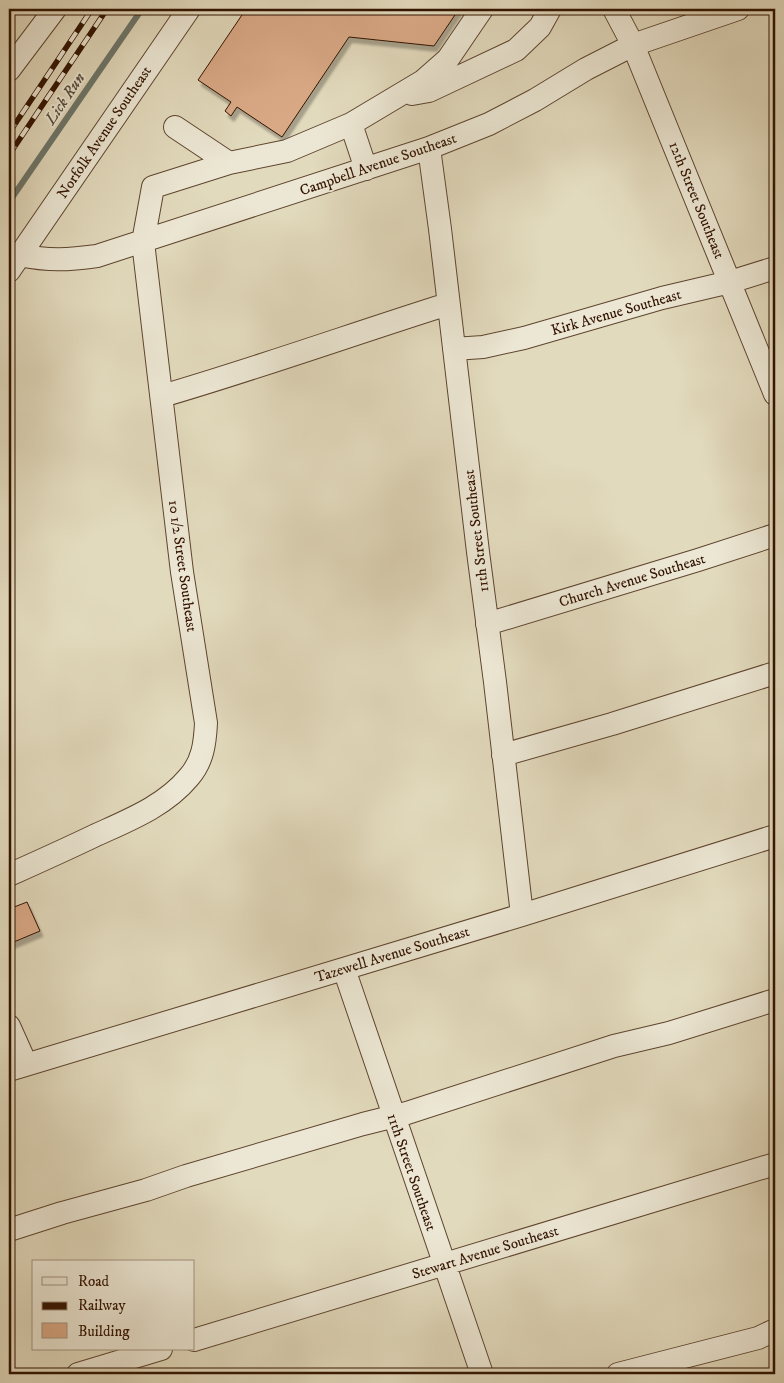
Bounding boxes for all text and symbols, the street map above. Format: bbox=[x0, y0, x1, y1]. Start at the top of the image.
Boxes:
street label: Norfolk Avenue Southeast bbox=[53, 62, 156, 202]
water label: Lick Run bbox=[40, 69, 89, 129]
street label: Campbell Avenue Southeast bbox=[297, 129, 459, 200]
street label: 12th Street Southeast bbox=[664, 139, 729, 262]
street label: Kirk Avenue Southeast bbox=[549, 285, 684, 340]
street label: 11th Street Southeast bbox=[460, 469, 493, 593]
street label: 10 1/2 Street Southeast bbox=[164, 499, 201, 633]
street label: Church Avenue Southeast bbox=[557, 549, 708, 612]
street label: Tazewell Avenue Southeast bbox=[312, 922, 472, 987]
street label: 11th Street Southeast bbox=[383, 1111, 441, 1234]
street label: Stewart Avenue Southeast bbox=[410, 1221, 561, 1284]
legend bbox=[32, 1260, 195, 1350]
text: Road bbox=[78, 1272, 110, 1291]
text: Railway bbox=[78, 1296, 126, 1315]
text: Building bbox=[78, 1322, 130, 1341]

